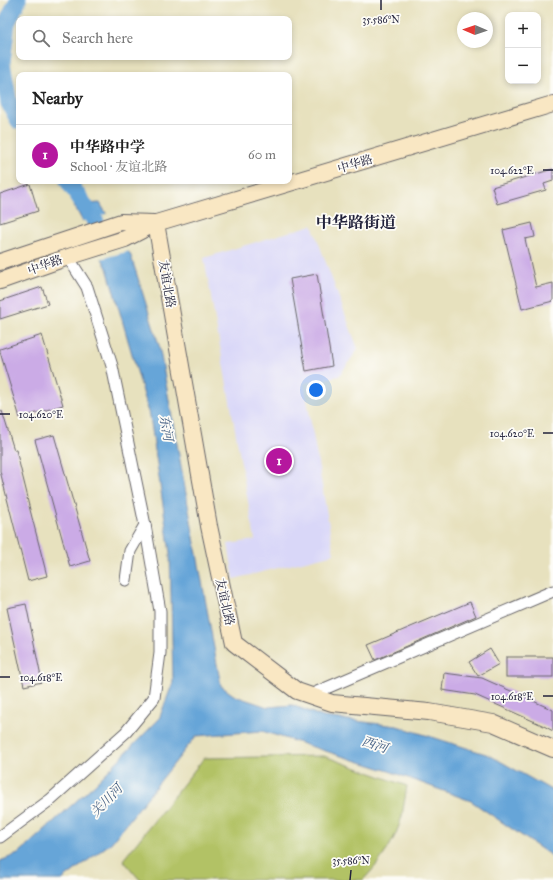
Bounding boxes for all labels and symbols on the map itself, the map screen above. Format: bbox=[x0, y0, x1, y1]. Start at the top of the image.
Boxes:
north arrow bbox=[457, 12, 493, 48]
text: 35.586°N bbox=[362, 14, 400, 26]
street label: 中华路 bbox=[336, 152, 374, 176]
text: 104.622°E bbox=[490, 165, 534, 177]
district label: 中华路街道 bbox=[316, 213, 396, 232]
street label: 中华路 bbox=[26, 252, 64, 278]
street label: 友谊北路 bbox=[156, 259, 178, 309]
your location bbox=[306, 380, 326, 400]
text: 104.620°E bbox=[19, 409, 63, 421]
water label: 东河 bbox=[156, 414, 176, 444]
text: 104.620°E bbox=[490, 428, 534, 440]
pin: 1 bbox=[266, 446, 292, 476]
street label: 友谊北路 bbox=[213, 577, 237, 627]
text: 104.618°E bbox=[20, 672, 62, 684]
text: 104.618°E bbox=[491, 691, 533, 703]
water label: 西河 bbox=[360, 733, 391, 757]
water label: 关川河 bbox=[87, 780, 127, 820]
text: 35.586°N bbox=[332, 855, 370, 867]

